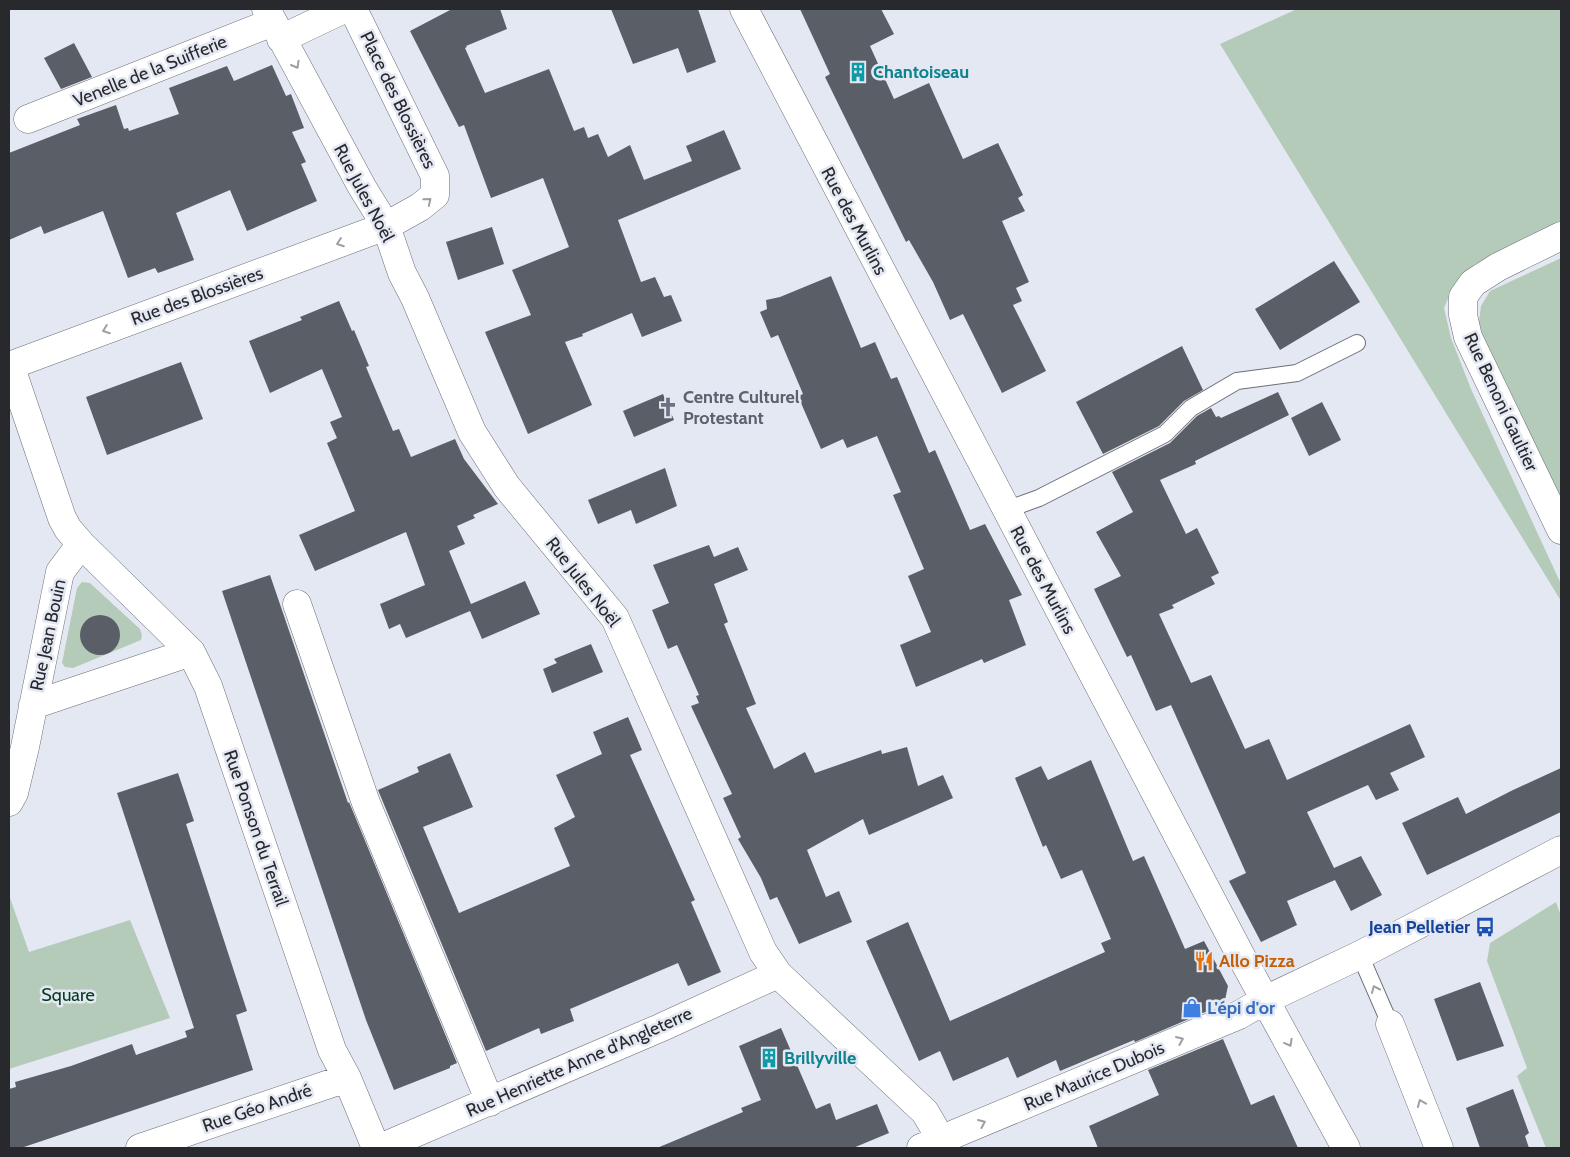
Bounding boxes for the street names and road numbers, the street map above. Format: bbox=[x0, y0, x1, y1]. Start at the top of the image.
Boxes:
street label: Place des Blossières bbox=[355, 28, 441, 172]
street label: Venelle de la Suifferie bbox=[70, 30, 230, 112]
street label: Rue Jules Noël bbox=[329, 140, 399, 246]
street label: Rue des Murlins bbox=[816, 163, 892, 279]
street label: Rue des Blossières bbox=[128, 262, 266, 330]
street label: Rue Benoni Gaultier bbox=[1459, 329, 1543, 475]
street label: Rue des Murlins bbox=[1005, 522, 1081, 638]
street label: Rue Jules Noël bbox=[541, 533, 625, 632]
street label: Rue Jean Bouin bbox=[25, 577, 71, 693]
street label: Rue Ponson du Terrail bbox=[219, 747, 293, 910]
street label: Rue Henriette Anne d'Angleterre bbox=[463, 1002, 695, 1122]
street label: Rue Maurice Dubois bbox=[1021, 1037, 1167, 1115]
street label: Rue Géo André bbox=[199, 1079, 315, 1137]

